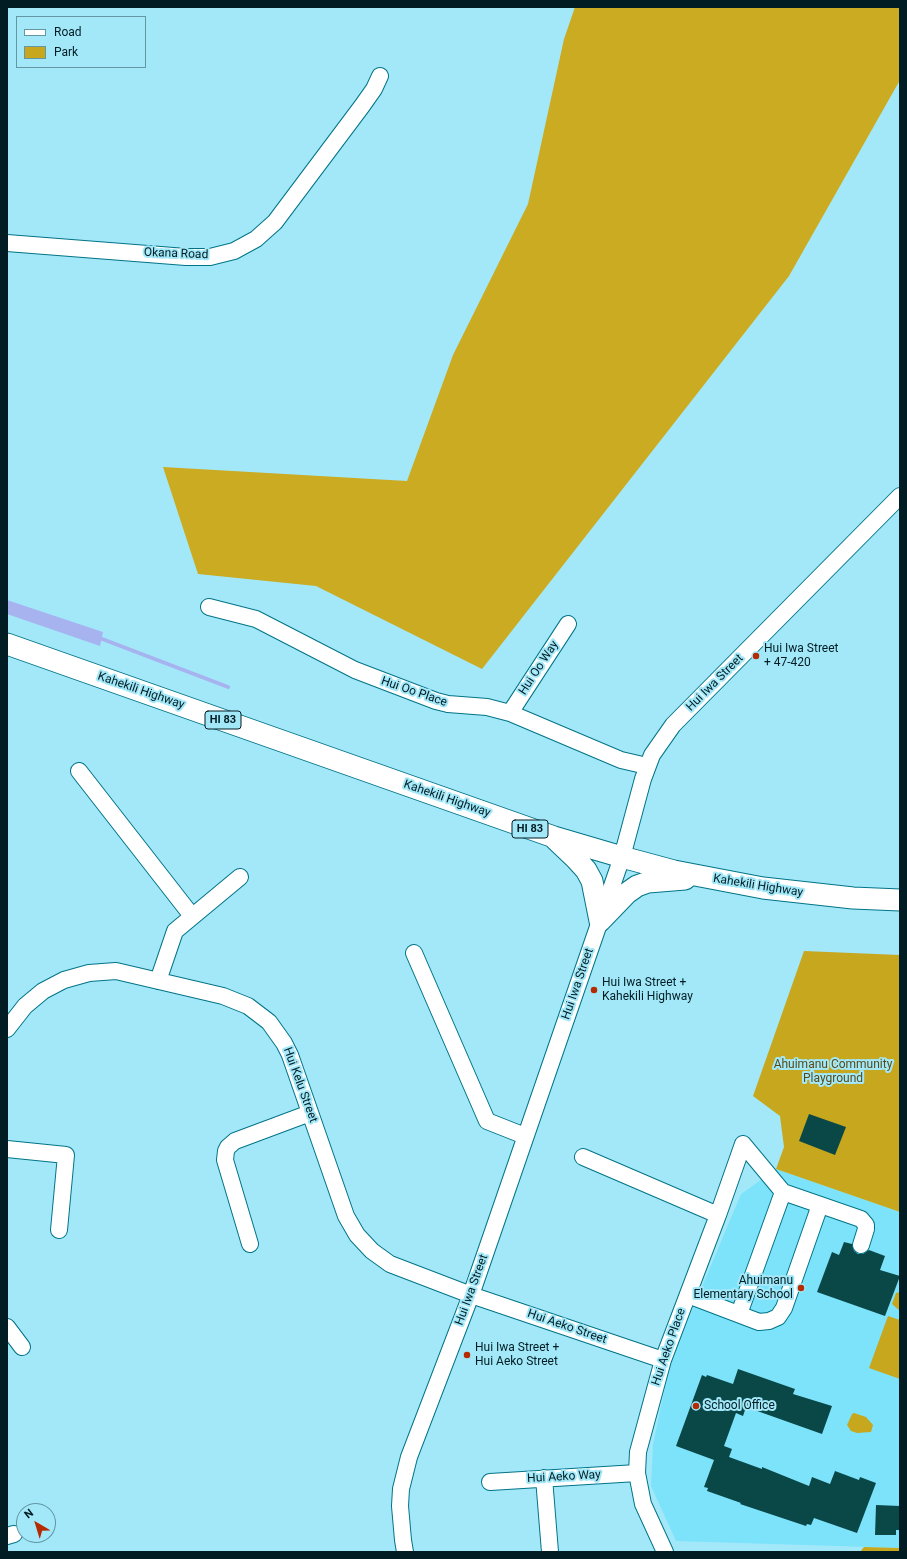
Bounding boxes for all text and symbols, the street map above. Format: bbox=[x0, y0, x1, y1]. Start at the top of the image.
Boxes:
legend bbox=[16, 16, 146, 68]
text: Road bbox=[54, 25, 82, 39]
text: Park bbox=[54, 45, 78, 59]
street label: Okana Road bbox=[144, 246, 208, 262]
street label: Hui Oo Way bbox=[516, 638, 562, 698]
place label: Hui Iwa Street + 47-420 bbox=[764, 642, 839, 670]
marker: Hui Iwa Street + 47-420 bbox=[751, 651, 761, 661]
street label: Hui Iwa Street bbox=[684, 652, 746, 714]
street label: Kahekili Highway bbox=[96, 669, 186, 713]
street label: Hui Oo Place bbox=[379, 674, 449, 710]
road number: HI 83 bbox=[205, 711, 241, 729]
street label: Kahekili Highway bbox=[402, 777, 492, 821]
road number: HI 83 bbox=[512, 820, 548, 838]
street label: Kahekili Highway bbox=[712, 872, 804, 900]
street label: Hui Iwa Street bbox=[559, 946, 597, 1022]
place label: Hui Iwa Street + Kahekili Highway bbox=[602, 976, 693, 1004]
marker: Hui Iwa Street + Kahekili Highway bbox=[589, 985, 599, 995]
street label: Hui Kelu Street bbox=[280, 1045, 320, 1125]
park label: Ahuimanu Community Playground bbox=[774, 1058, 892, 1086]
street label: Hui Iwa Street bbox=[452, 1253, 492, 1327]
place label: Ahuimanu Elementary School bbox=[693, 1274, 793, 1302]
marker: Ahuimanu Elementary School bbox=[796, 1283, 806, 1293]
street label: Hui Aeko Place bbox=[649, 1306, 689, 1388]
street label: Hui Aeko Street bbox=[526, 1307, 608, 1347]
place label: Hui Iwa Street + Hui Aeko Street bbox=[475, 1341, 559, 1369]
marker: Hui Iwa Street + Hui Aeko Street bbox=[462, 1350, 472, 1360]
place label: School Office bbox=[704, 1399, 775, 1413]
marker: School Office bbox=[691, 1401, 701, 1411]
street label: Hui Aeko Way bbox=[527, 1468, 601, 1486]
north arrow bbox=[16, 1503, 56, 1543]
text: N bbox=[22, 1506, 36, 1521]

